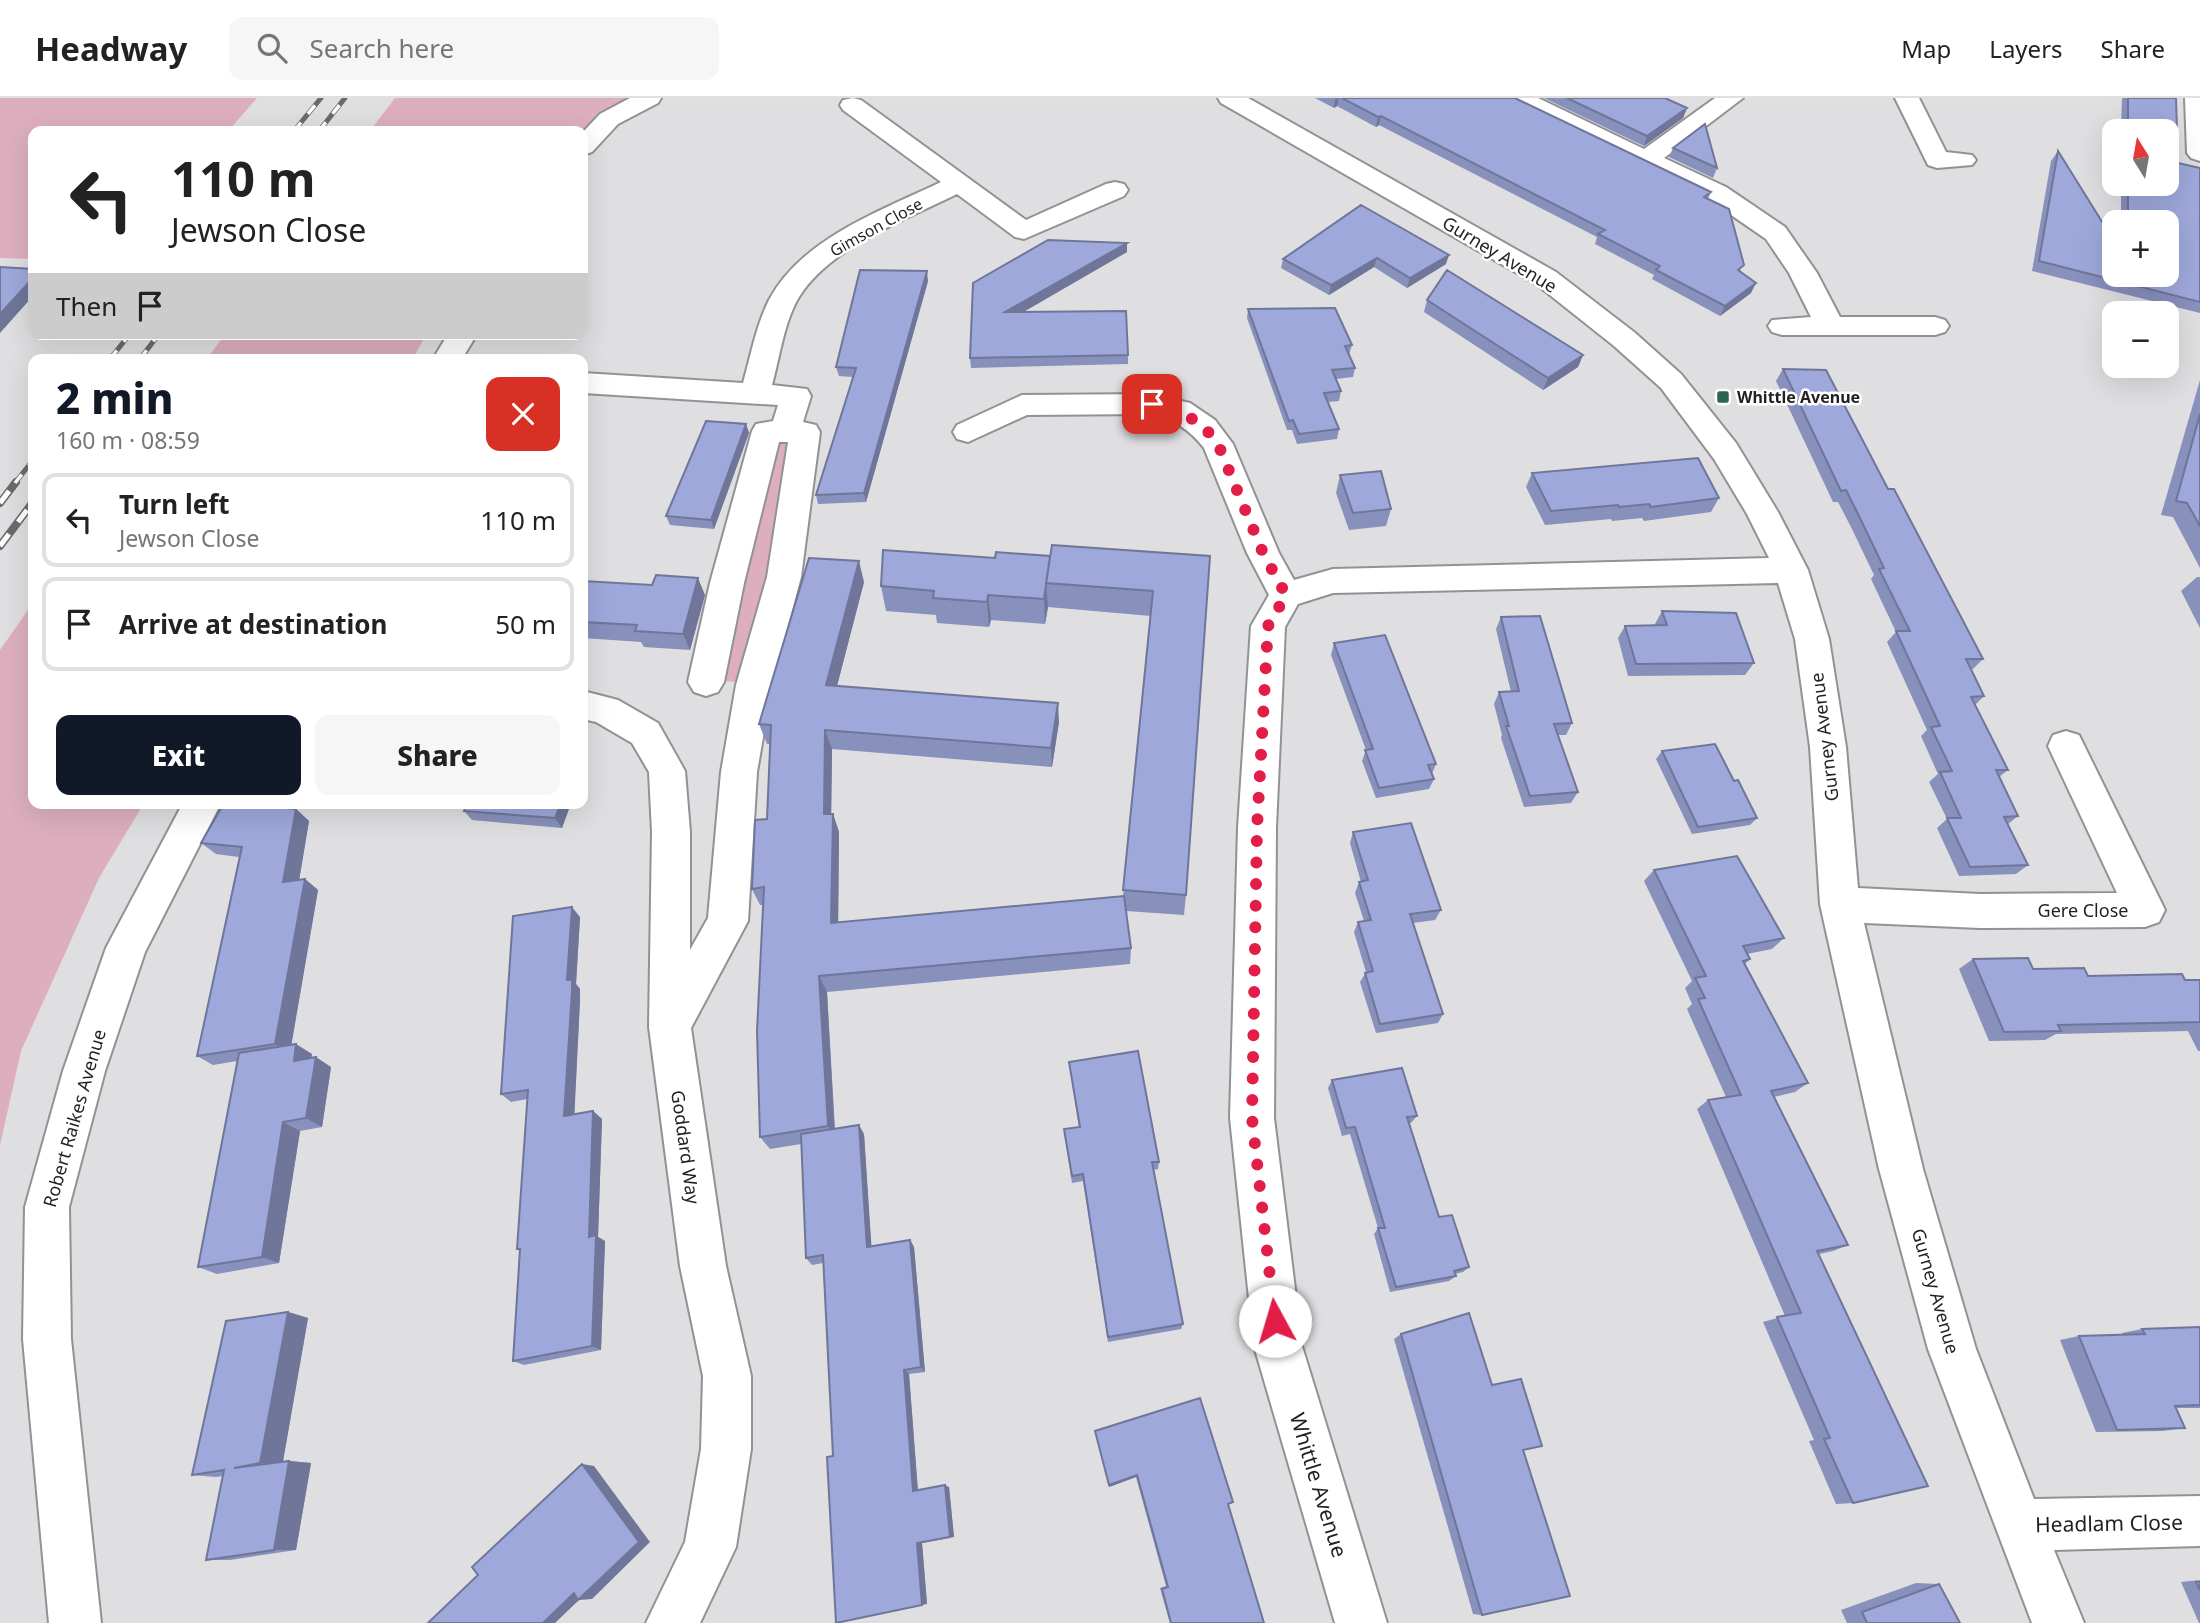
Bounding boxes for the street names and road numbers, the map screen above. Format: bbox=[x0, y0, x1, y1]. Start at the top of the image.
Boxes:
street label: Gimson Close bbox=[826, 192, 926, 262]
street label: Gurney Avenue bbox=[1438, 210, 1562, 298]
street label: Gurney Avenue bbox=[1804, 671, 1844, 803]
street label: Gere Close bbox=[2038, 898, 2128, 922]
street label: Robert Raikes Avenue bbox=[37, 1026, 111, 1210]
street label: Goddard Way bbox=[666, 1089, 706, 1206]
street label: Gurney Avenue bbox=[1907, 1225, 1965, 1357]
street label: Whittle Avenue bbox=[1284, 1409, 1354, 1561]
street label: Headlam Close bbox=[2035, 1508, 2183, 1538]

